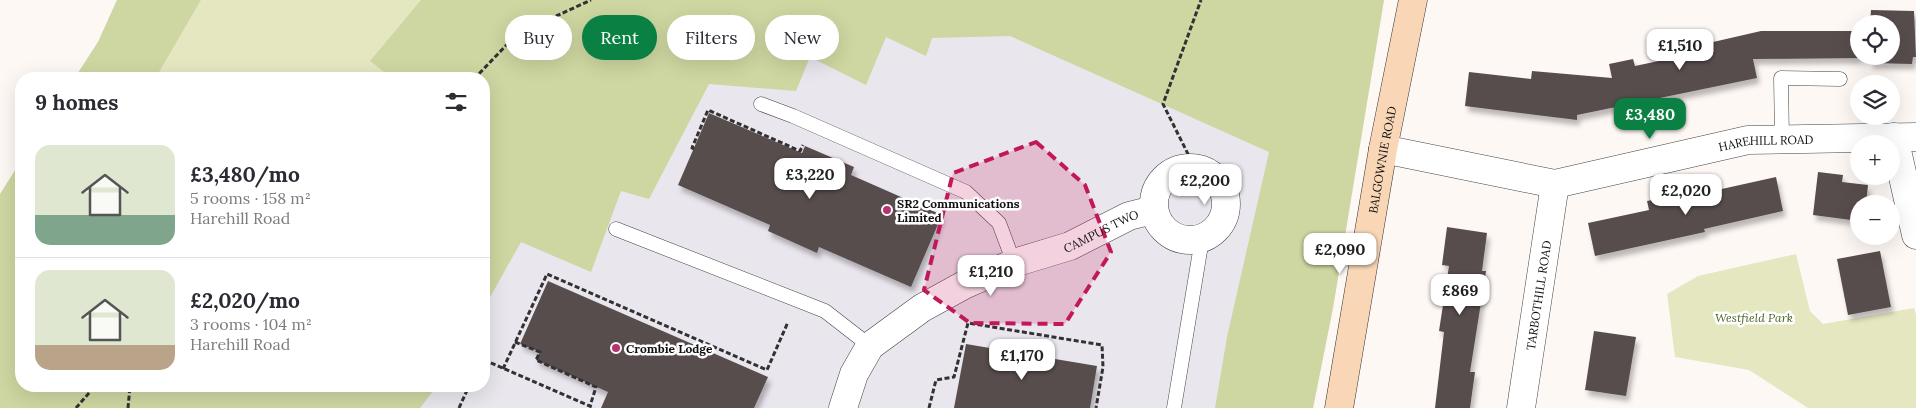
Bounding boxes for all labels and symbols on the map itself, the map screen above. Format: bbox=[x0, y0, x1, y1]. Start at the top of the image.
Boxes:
pin: £1,510 bbox=[1639, 28, 1721, 71]
pin: £3,480 bbox=[1609, 98, 1691, 140]
street label: BALGOWNIE ROAD bbox=[1365, 105, 1399, 214]
street label: HAREHILL ROAD bbox=[1717, 131, 1814, 154]
pin: £3,220 bbox=[769, 158, 851, 200]
pin: £2,200 bbox=[1164, 164, 1246, 206]
pin: £2,020 bbox=[1645, 174, 1727, 216]
place label: SR2 Communications Limited bbox=[897, 196, 1020, 225]
marker: SR2 Communications Limited bbox=[881, 204, 893, 216]
street label: CAMPUS TWO bbox=[1062, 206, 1140, 255]
pin: £2,090 bbox=[1299, 232, 1381, 275]
street label: TARBOTHILL ROAD bbox=[1522, 239, 1554, 351]
pin: £1,210 bbox=[950, 254, 1032, 297]
pin: £869 bbox=[1430, 274, 1490, 316]
park label: Westfield Park bbox=[1715, 310, 1793, 325]
pin: £1,170 bbox=[981, 338, 1063, 381]
place label: Crombie Lodge bbox=[626, 341, 713, 356]
marker: Crombie Lodge bbox=[610, 342, 622, 354]

